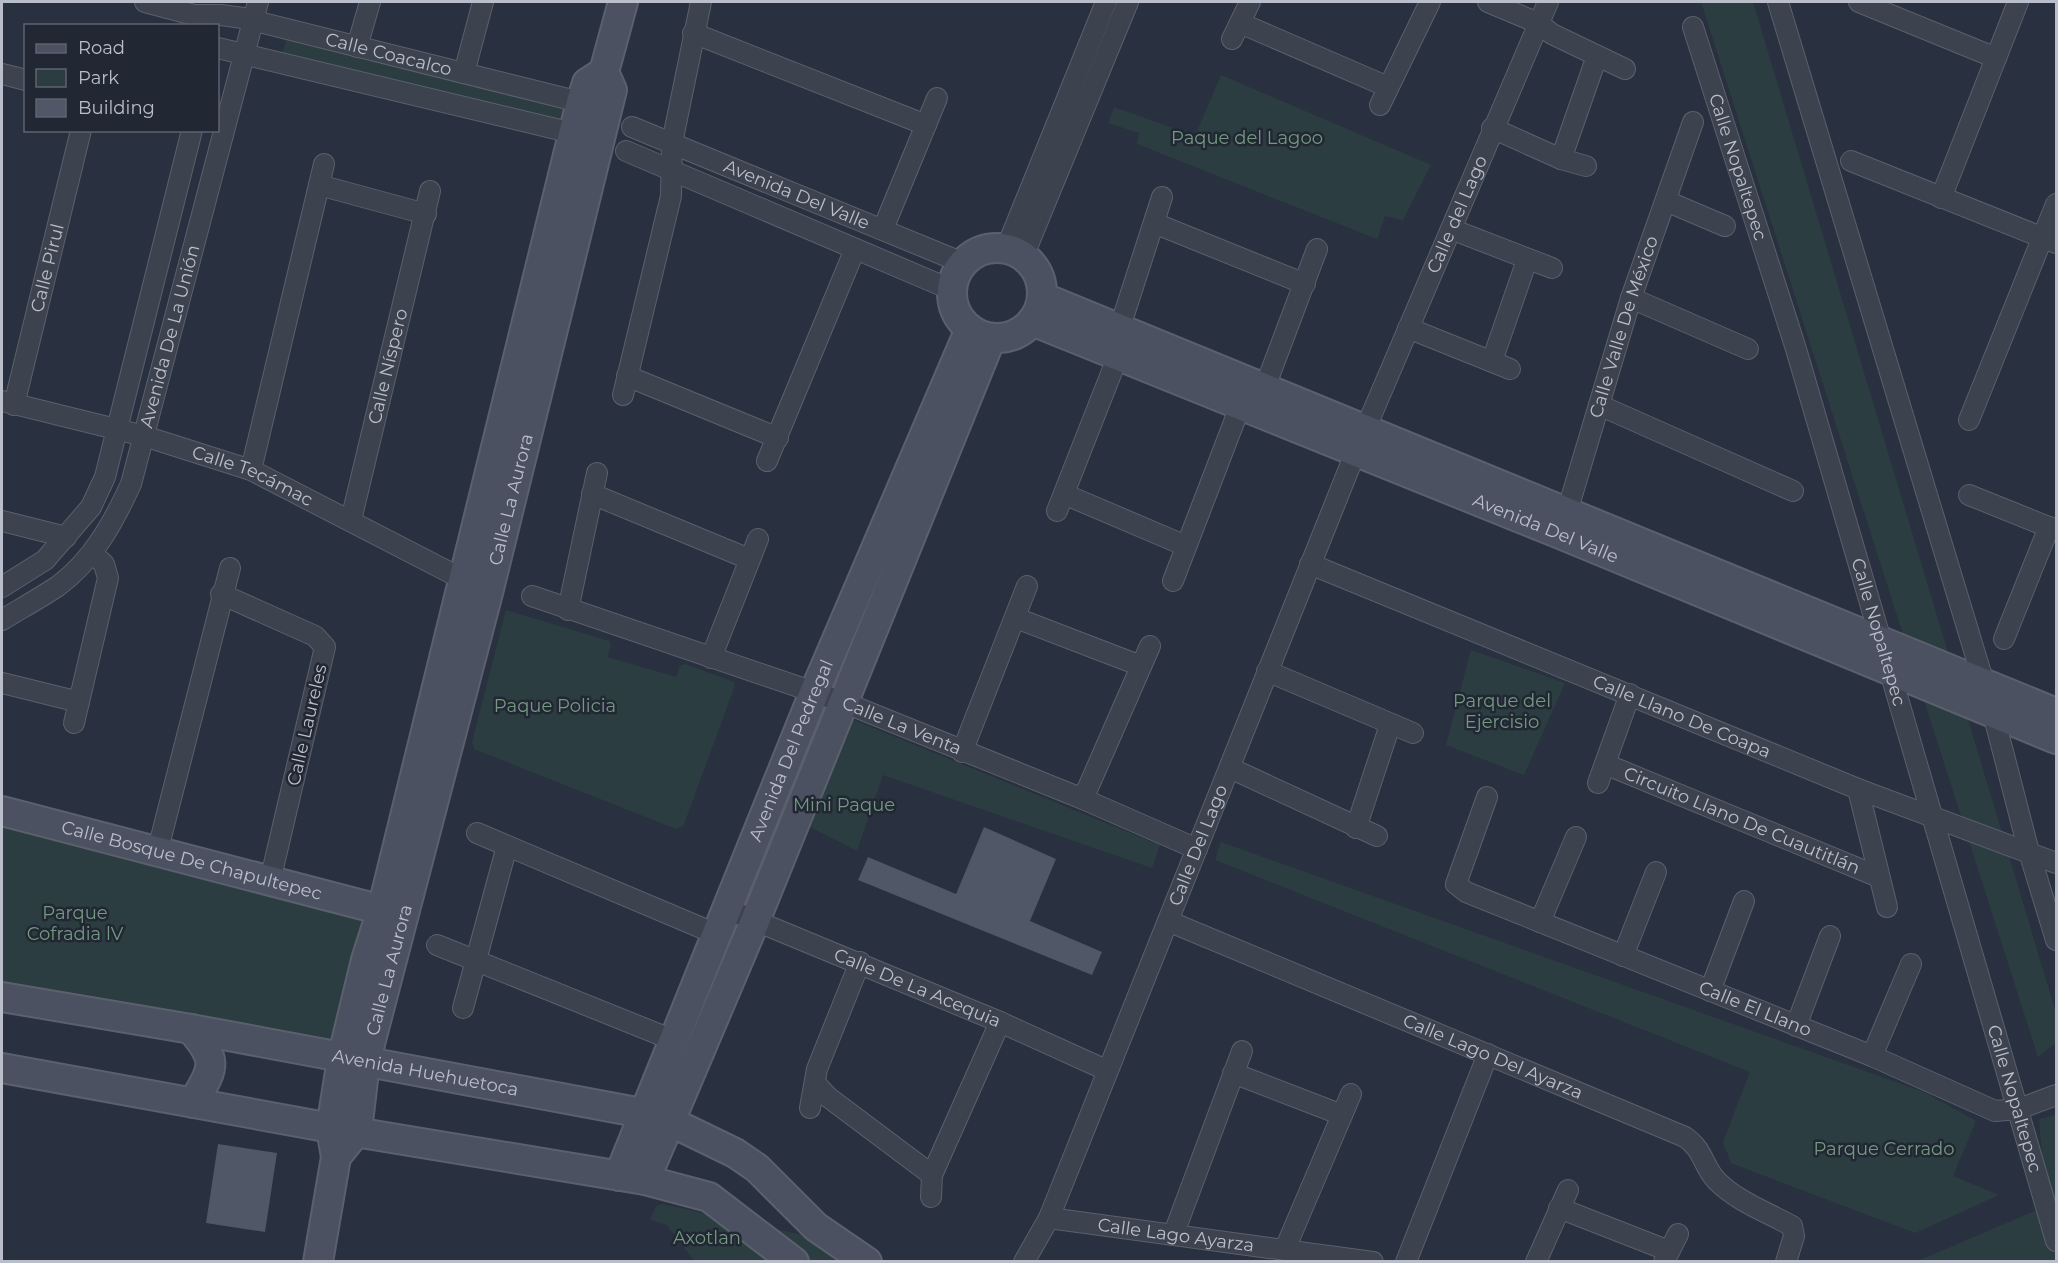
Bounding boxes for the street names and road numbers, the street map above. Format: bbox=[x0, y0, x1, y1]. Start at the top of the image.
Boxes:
street label: Calle Coacalco bbox=[323, 28, 454, 81]
street label: Calle Nopaltepec bbox=[1704, 91, 1772, 243]
street label: Calle del Lago bbox=[1422, 152, 1492, 277]
street label: Avenida Del Valle bbox=[721, 155, 873, 234]
street label: Calle Pirul bbox=[26, 221, 69, 315]
street label: Calle Valle De México bbox=[1585, 233, 1663, 421]
street label: Avenida De La Unión bbox=[135, 242, 205, 430]
street label: Calle Níspero bbox=[363, 306, 412, 426]
street label: Calle La Aurora bbox=[484, 431, 538, 568]
street label: Calle Tecámac bbox=[189, 441, 317, 511]
street label: Avenida Del Valle bbox=[1470, 489, 1622, 568]
street label: Calle Nopaltepec bbox=[1847, 556, 1911, 709]
street label: Avenida Del Pedregal bbox=[744, 656, 838, 845]
street label: Calle Laureles bbox=[282, 662, 332, 788]
street label: Calle Llano De Coapa bbox=[1590, 670, 1774, 763]
street label: Calle La Venta bbox=[839, 692, 965, 760]
street label: Circuito Llano De Cuautitlán bbox=[1620, 762, 1863, 879]
street label: Calle Del Lago bbox=[1164, 782, 1232, 909]
street label: Calle Bosque De Chapultepec bbox=[59, 816, 324, 905]
street label: Calle La Aurora bbox=[362, 902, 417, 1038]
street label: Calle De La Acequia bbox=[831, 943, 1004, 1032]
street label: Calle El Llano bbox=[1696, 976, 1815, 1041]
street label: Calle Lago Del Ayarza bbox=[1400, 1009, 1586, 1104]
street label: Calle Nopaltepec bbox=[1983, 1022, 2047, 1175]
street label: Avenida Huehuetoca bbox=[330, 1044, 520, 1101]
street label: Calle Lago Ayarza bbox=[1096, 1214, 1255, 1257]

